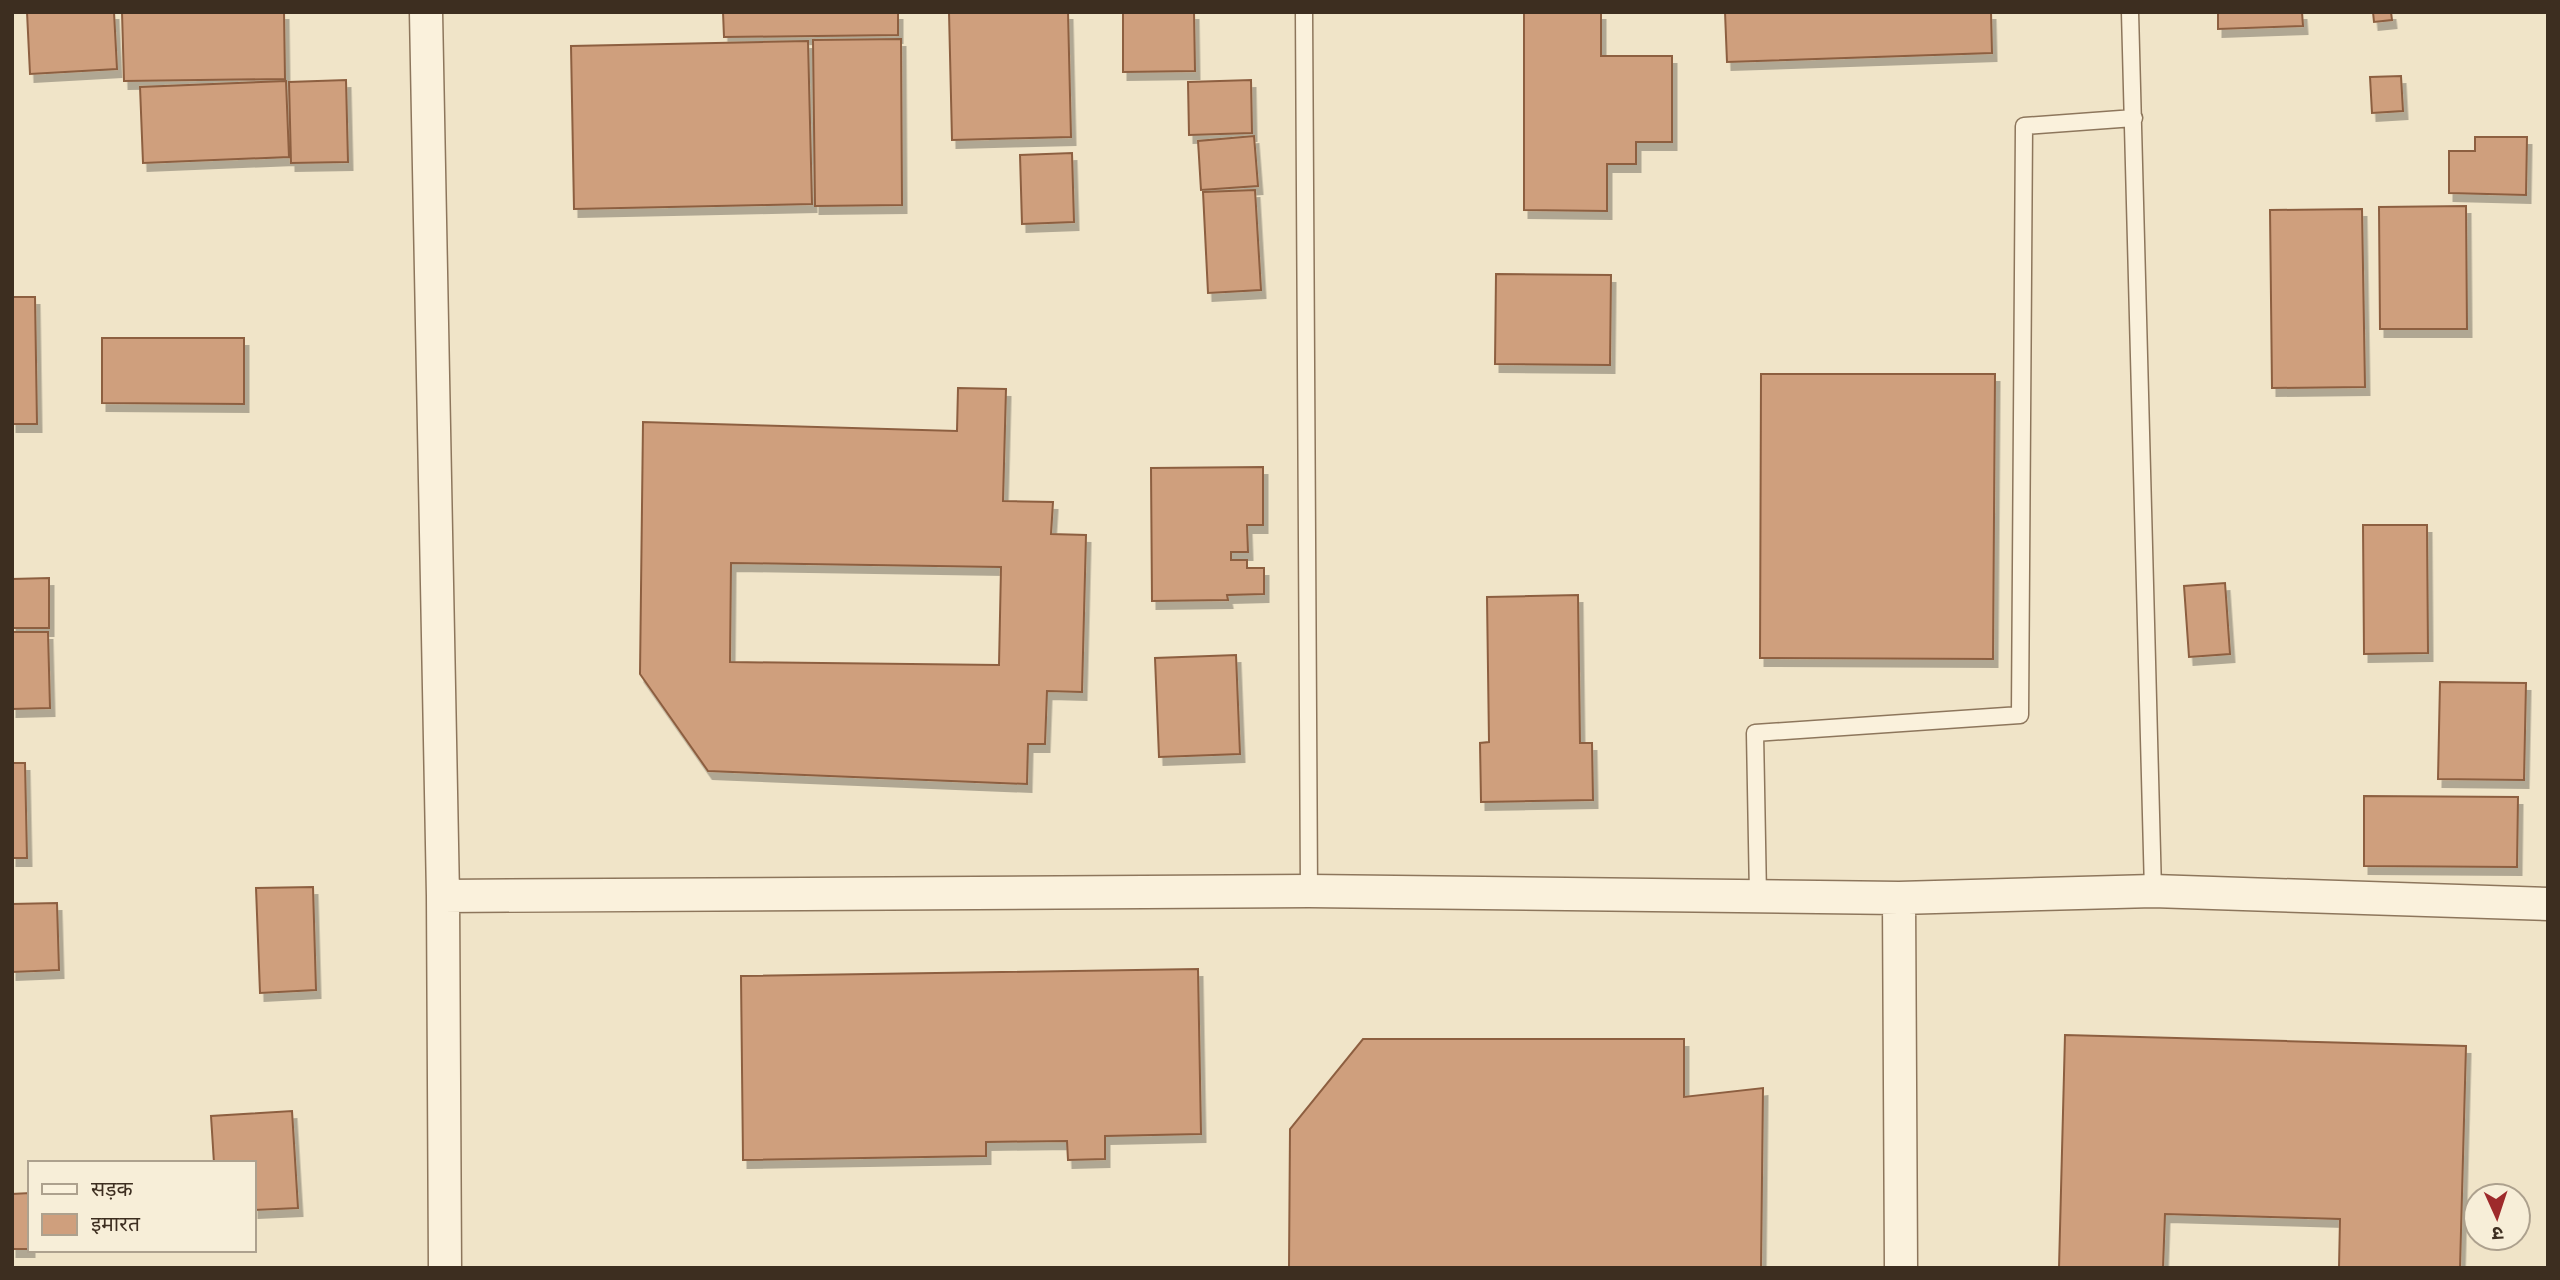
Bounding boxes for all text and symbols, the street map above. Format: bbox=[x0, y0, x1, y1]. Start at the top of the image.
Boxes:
legend bbox=[28, 1161, 256, 1252]
text: सड़क bbox=[91, 1174, 133, 1202]
north arrow bbox=[2462, 1182, 2532, 1252]
text: इमारत bbox=[91, 1209, 141, 1237]
text: उ bbox=[2491, 1222, 2504, 1246]

